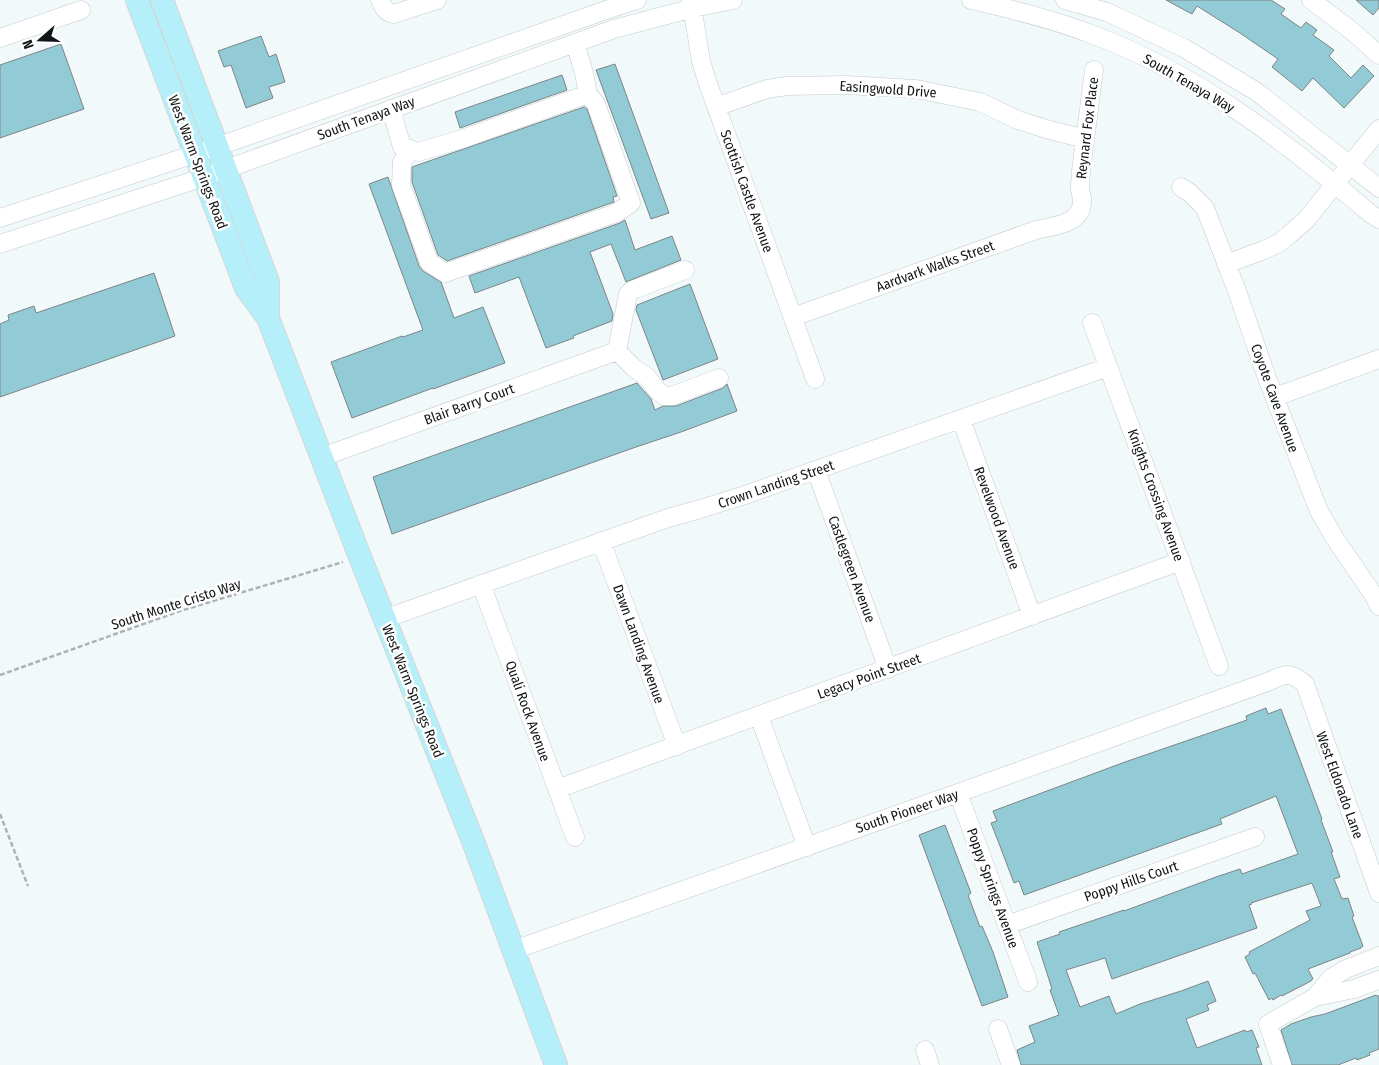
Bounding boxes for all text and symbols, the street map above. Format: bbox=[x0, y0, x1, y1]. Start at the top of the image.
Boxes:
north arrow bbox=[15, 15, 65, 65]
text: N bbox=[19, 37, 38, 51]
street label: South Tenaya Way bbox=[1140, 50, 1238, 117]
street label: Reynard Fox Place bbox=[1073, 76, 1102, 180]
street label: Easingwold Drive bbox=[839, 78, 937, 101]
street label: West Warm Springs Road bbox=[164, 93, 231, 231]
street label: South Tenaya Way bbox=[315, 93, 418, 144]
street label: Scottish Castle Avenue bbox=[716, 127, 777, 255]
street label: Aardvark Walks Street bbox=[874, 237, 997, 296]
street label: Coyote Cave Avenue bbox=[1247, 342, 1302, 455]
street label: Blair Barry Court bbox=[422, 380, 517, 429]
street label: Knights Crossing Avenue bbox=[1124, 427, 1187, 564]
street label: Crown Landing Street bbox=[716, 456, 837, 512]
street label: Revelwood Avenue bbox=[970, 465, 1023, 572]
street label: Castlegreen Avenue bbox=[824, 513, 879, 625]
street label: South Monte Cristo Way bbox=[109, 575, 244, 633]
street label: Dawn Landing Avenue bbox=[609, 582, 668, 706]
street label: West Warm Springs Road bbox=[378, 622, 447, 760]
street label: Legacy Point Street bbox=[815, 650, 924, 703]
street label: Quali Rock Avenue bbox=[501, 658, 554, 764]
street label: West Eldorado Lane bbox=[1312, 729, 1367, 841]
street label: South Pioneer Way bbox=[854, 786, 961, 837]
street label: Poppy Springs Avenue bbox=[963, 826, 1022, 951]
street label: Poppy Hills Court bbox=[1082, 857, 1181, 906]

